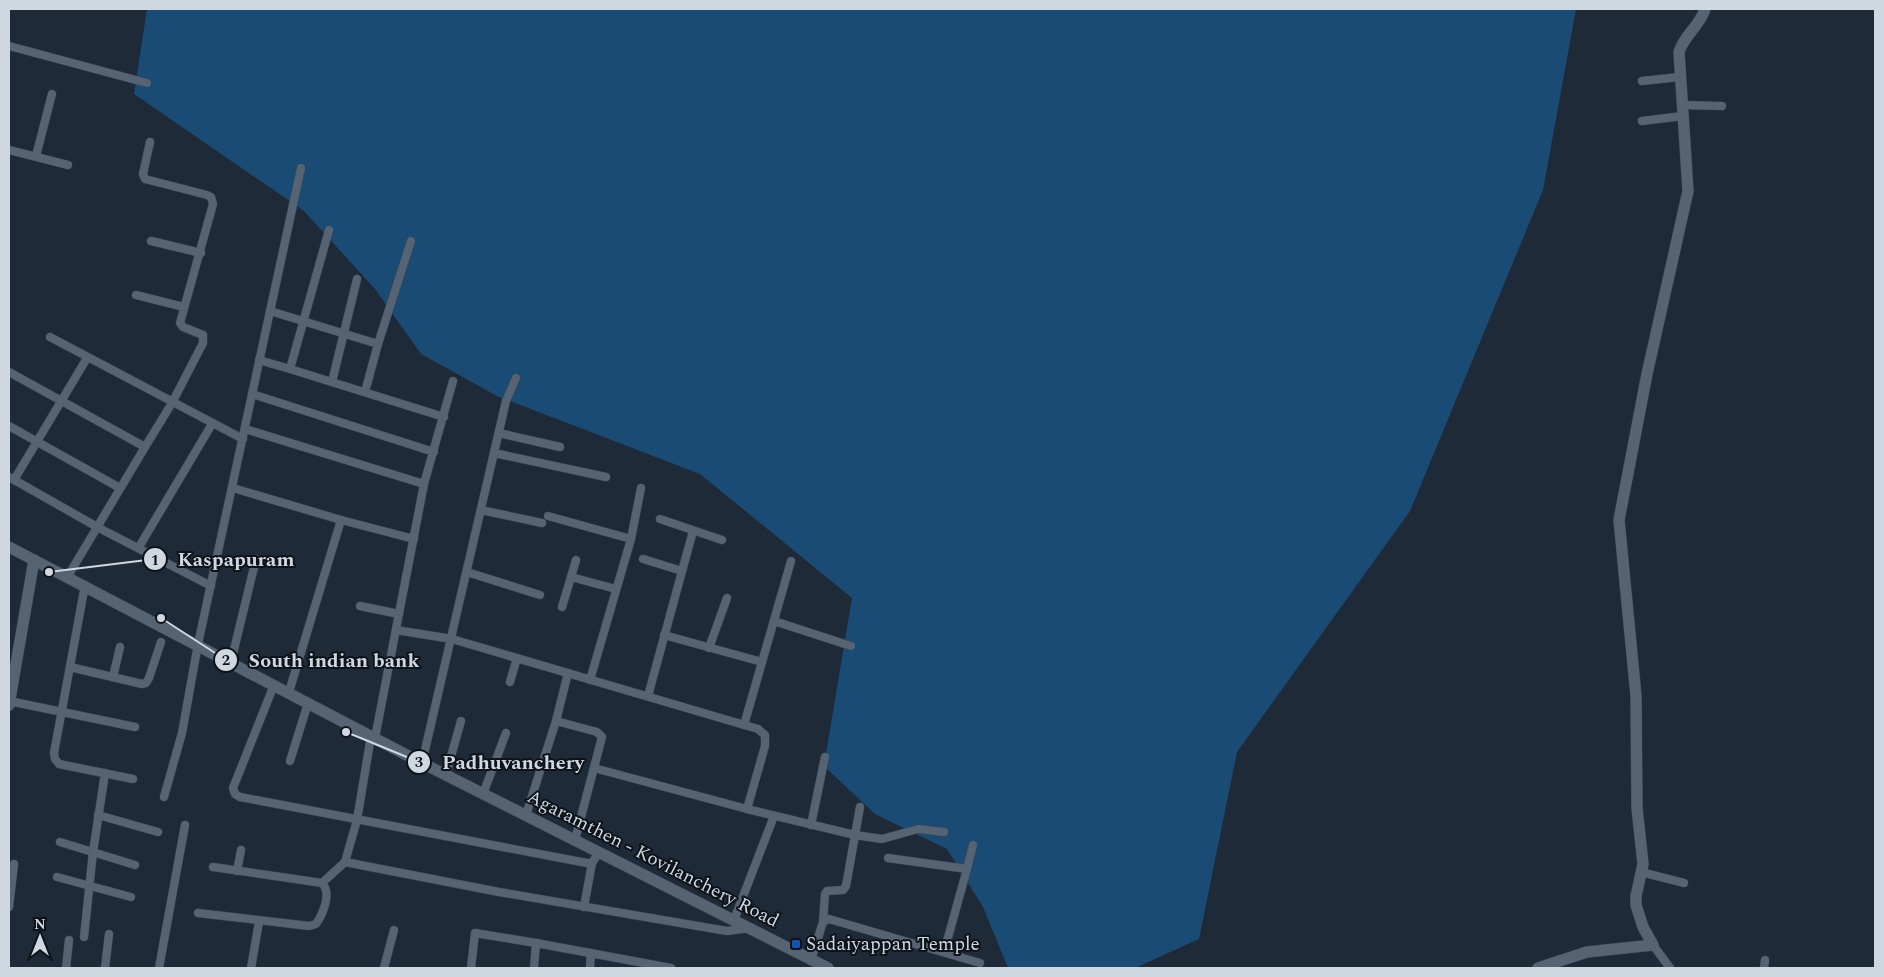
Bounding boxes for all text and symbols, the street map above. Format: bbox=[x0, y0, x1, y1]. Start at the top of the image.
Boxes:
callout: Kaspapuram bbox=[142, 542, 304, 577]
text: Kaspapuram bbox=[178, 545, 294, 575]
text: 1 bbox=[151, 549, 159, 572]
callout: South indian bank bbox=[213, 643, 429, 678]
text: South indian bank bbox=[249, 646, 419, 676]
text: 2 bbox=[222, 649, 230, 672]
callout: Padhuvanchery bbox=[407, 744, 594, 779]
text: Padhuvanchery bbox=[442, 748, 585, 778]
text: 3 bbox=[415, 751, 423, 774]
street label: Agaramthen - Kovilanchery Road bbox=[522, 783, 784, 935]
north arrow bbox=[15, 912, 65, 962]
text: N bbox=[34, 914, 46, 935]
place label: Sadaiyappan Temple bbox=[806, 930, 980, 959]
marker: Sadaiyappan Temple bbox=[790, 938, 802, 950]

